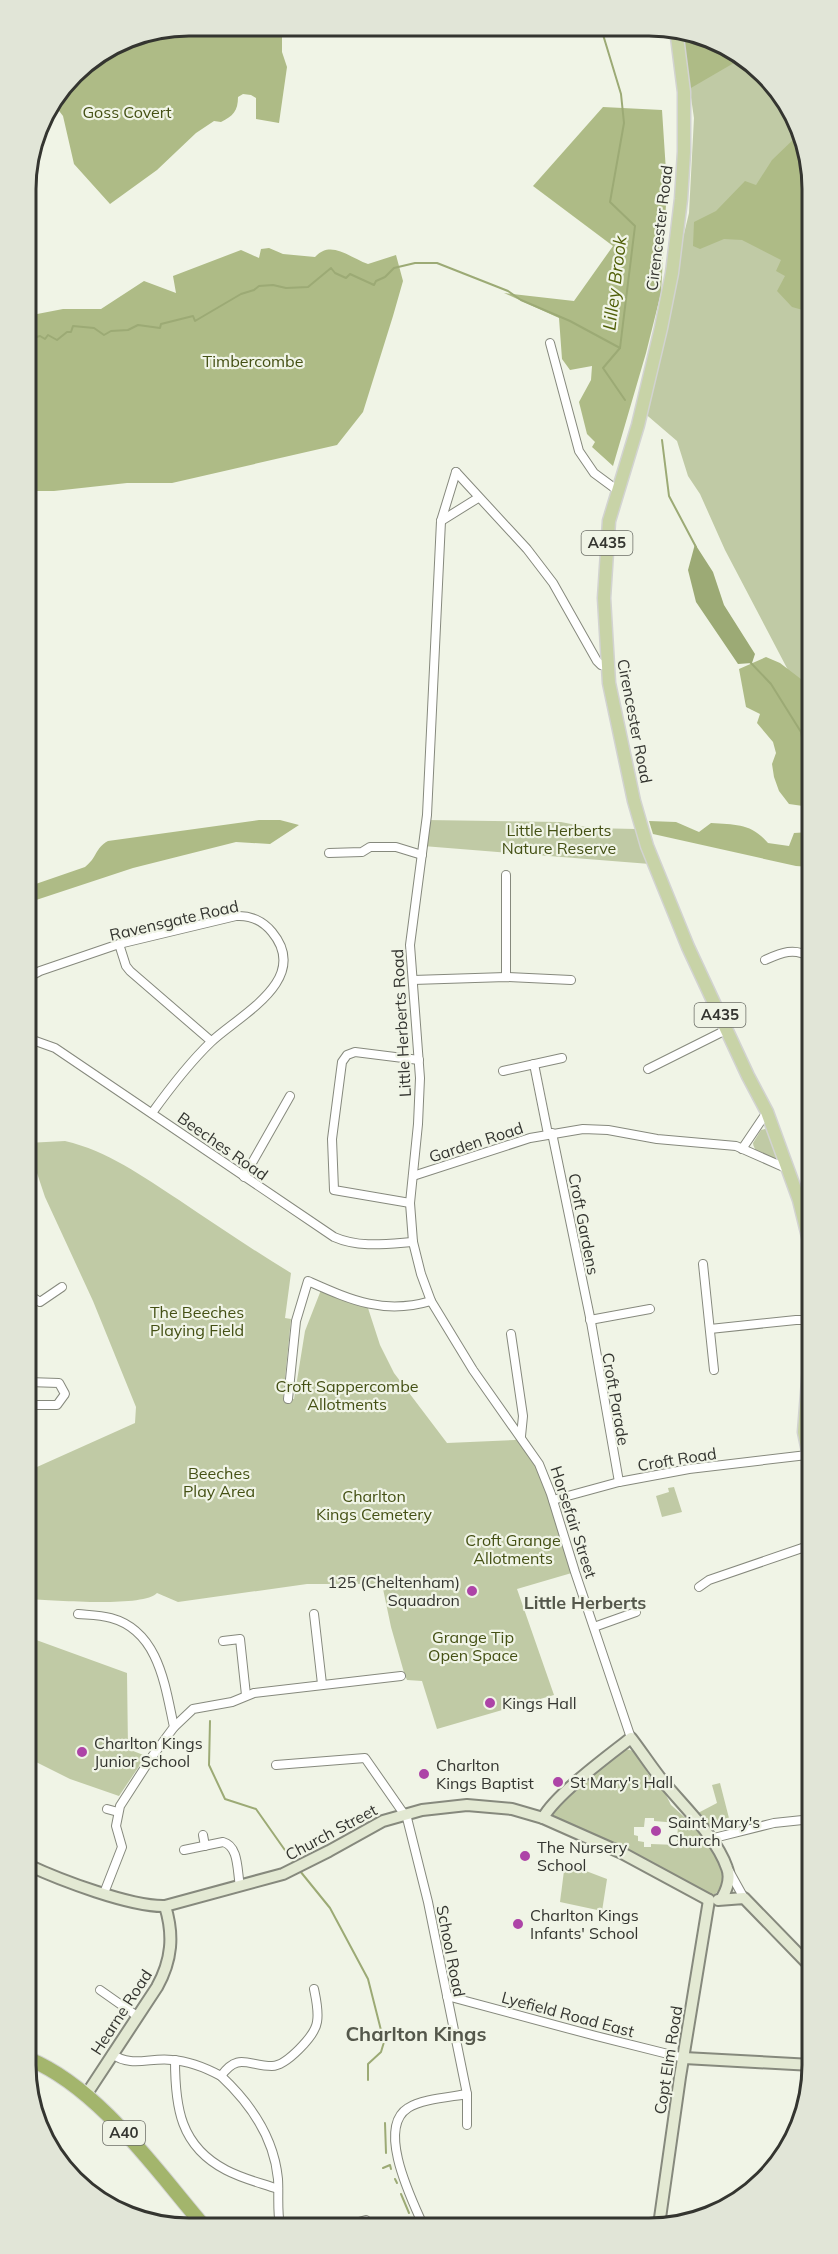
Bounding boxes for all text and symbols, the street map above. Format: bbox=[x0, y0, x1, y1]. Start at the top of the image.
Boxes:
park label: Goss Covert bbox=[82, 102, 172, 122]
street label: Cirencester Road bbox=[641, 164, 677, 292]
water label: Lilley Brook bbox=[597, 234, 632, 332]
park label: Timbercombe bbox=[203, 351, 303, 371]
road number: A435 bbox=[582, 531, 632, 555]
street label: Cirencester Road bbox=[613, 657, 657, 785]
park label: Little Herberts Nature Reserve bbox=[502, 820, 616, 858]
street label: Ravensgate Road bbox=[108, 895, 240, 945]
street label: Little Herberts Road bbox=[387, 948, 415, 1098]
road number: A435 bbox=[694, 1003, 746, 1027]
street label: Beeches Road bbox=[174, 1108, 272, 1184]
street label: Garden Road bbox=[426, 1117, 526, 1167]
street label: Croft Gardens bbox=[564, 1171, 604, 1277]
park label: The Beeches Playing Field bbox=[150, 1302, 244, 1340]
street label: Croft Parade bbox=[598, 1351, 634, 1447]
park label: Croft Sappercombe Allotments bbox=[276, 1376, 418, 1414]
street label: Croft Road bbox=[636, 1443, 718, 1475]
park label: Beeches Play Area bbox=[183, 1463, 255, 1501]
street label: Horsefair Street bbox=[546, 1463, 602, 1581]
park label: Charlton Kings Cemetery bbox=[316, 1486, 432, 1524]
park label: Croft Grange Allotments bbox=[465, 1530, 561, 1568]
place label: 125 (Cheltenham) Squadron bbox=[328, 1572, 460, 1610]
marker: 125 (Cheltenham) Squadron bbox=[465, 1584, 479, 1598]
district label: Little Herberts bbox=[524, 1591, 646, 1614]
park label: Grange Tip Open Space bbox=[428, 1627, 518, 1665]
place label: Kings Hall bbox=[502, 1693, 577, 1713]
marker: Kings Hall bbox=[483, 1696, 497, 1710]
place label: Charlton Kings Junior School bbox=[94, 1733, 203, 1771]
marker: Charlton Kings Junior School bbox=[75, 1745, 89, 1759]
place label: Charlton Kings Baptist bbox=[436, 1755, 534, 1793]
marker: Charlton Kings Baptist bbox=[417, 1767, 431, 1781]
place label: St Mary's Hall bbox=[570, 1772, 673, 1792]
marker: St Mary's Hall bbox=[551, 1775, 565, 1789]
street label: Church Street bbox=[282, 1799, 381, 1865]
place label: Saint Mary's Church bbox=[668, 1812, 760, 1850]
marker: Saint Mary's Church bbox=[649, 1824, 663, 1838]
place label: The Nursery School bbox=[537, 1837, 628, 1875]
marker: The Nursery School bbox=[518, 1849, 532, 1863]
street label: School Road bbox=[432, 1904, 470, 1998]
place label: Charlton Kings Infants' School bbox=[530, 1905, 639, 1943]
marker: Charlton Kings Infants' School bbox=[511, 1917, 525, 1931]
street label: Hearne Road bbox=[86, 1966, 156, 2058]
street label: Lyefield Road East bbox=[500, 1987, 637, 2041]
street label: Copt Elm Road bbox=[650, 2004, 686, 2116]
district label: Charlton Kings bbox=[345, 2021, 487, 2046]
road number: A40 bbox=[103, 2121, 145, 2145]

